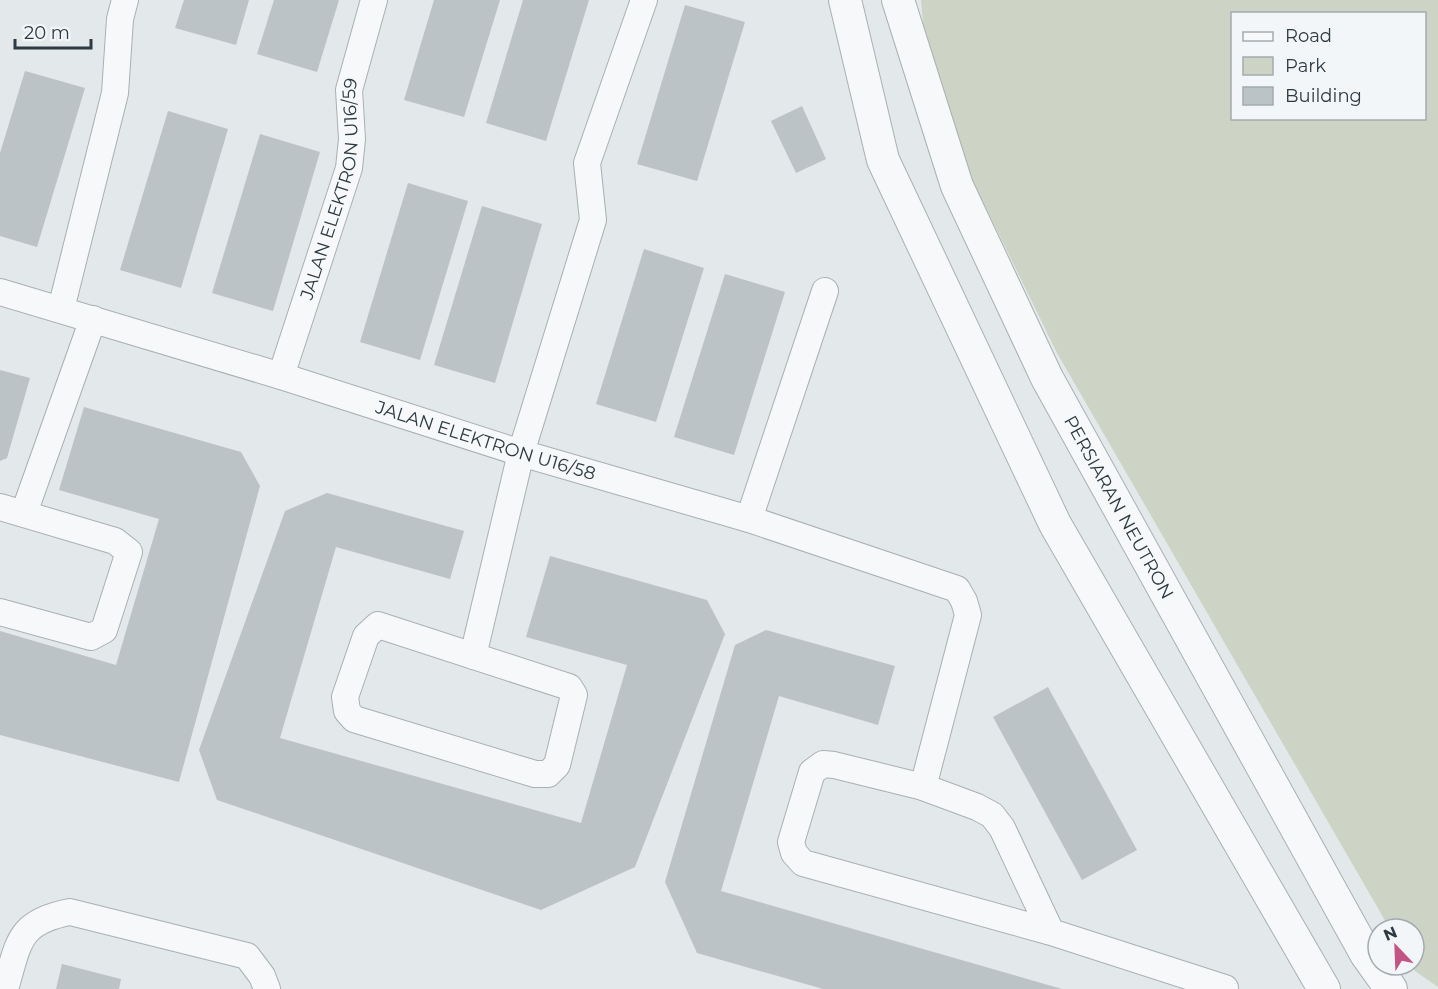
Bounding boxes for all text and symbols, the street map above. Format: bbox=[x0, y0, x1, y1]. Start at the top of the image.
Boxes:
scale bar bbox=[15, 12, 92, 50]
legend bbox=[1231, 12, 1426, 120]
text: 20 m bbox=[24, 22, 70, 44]
text: Road bbox=[1285, 25, 1332, 47]
text: Park bbox=[1285, 55, 1326, 77]
street label: JALAN ELEKTRON U16/59 bbox=[295, 75, 363, 304]
text: Building bbox=[1285, 85, 1362, 107]
street label: JALAN ELEKTRON U16/58 bbox=[372, 396, 598, 485]
street label: PERSIARAN NEUTRON bbox=[1059, 412, 1178, 603]
north arrow bbox=[1366, 917, 1426, 977]
text: N bbox=[1381, 922, 1400, 945]

